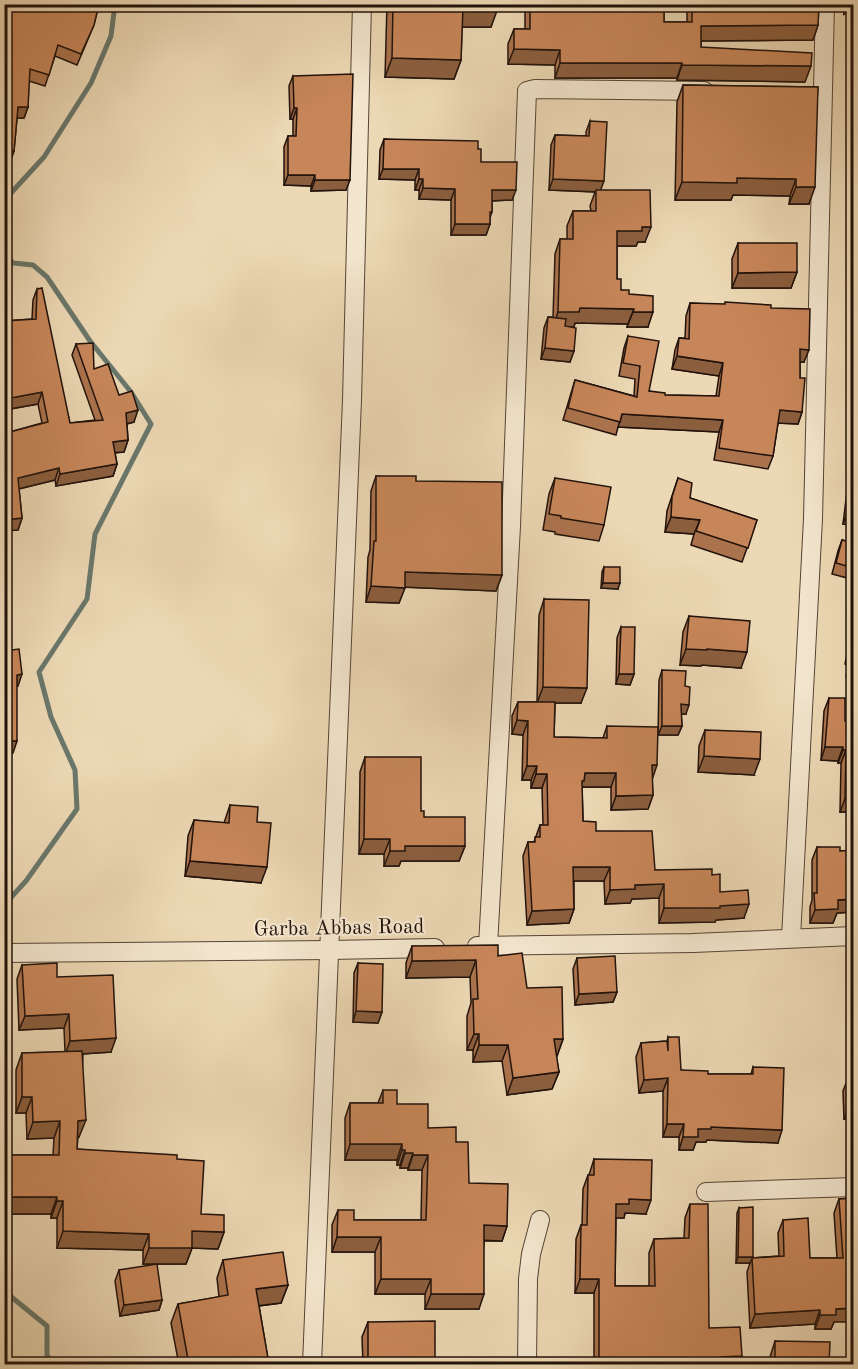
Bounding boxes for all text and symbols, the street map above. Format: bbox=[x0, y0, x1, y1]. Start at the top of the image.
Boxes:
street label: Garba Abbas Road bbox=[253, 917, 425, 940]

